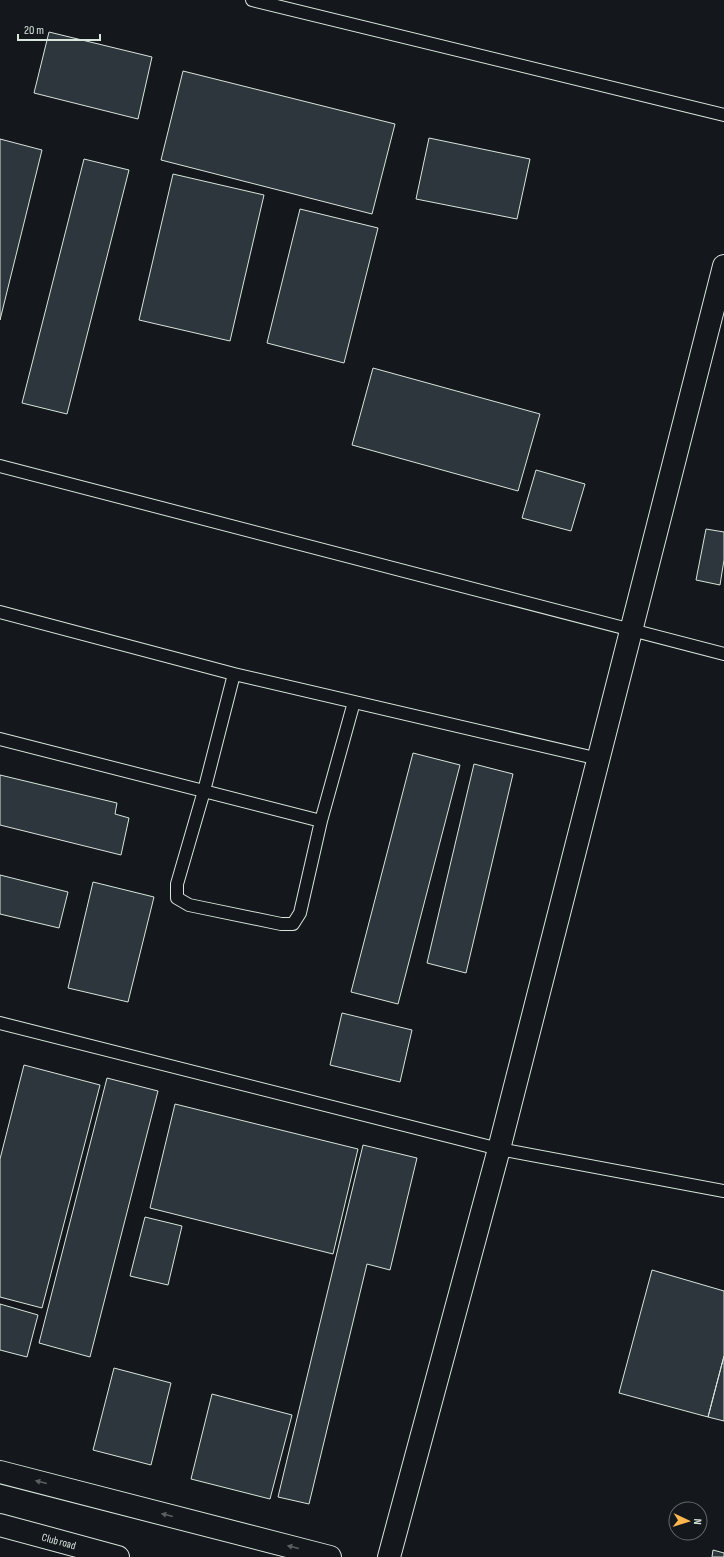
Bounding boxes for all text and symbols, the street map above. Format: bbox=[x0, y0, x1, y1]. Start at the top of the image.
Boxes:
scale bar bbox=[18, 16, 100, 42]
text: 20 m bbox=[24, 23, 44, 38]
one-way arrow bbox=[35, 1479, 47, 1485]
north arrow bbox=[668, 1501, 708, 1541]
one-way arrow bbox=[160, 1512, 172, 1518]
text: N bbox=[691, 1518, 704, 1525]
street label: Club road bbox=[40, 1531, 78, 1552]
one-way arrow bbox=[286, 1544, 299, 1550]

